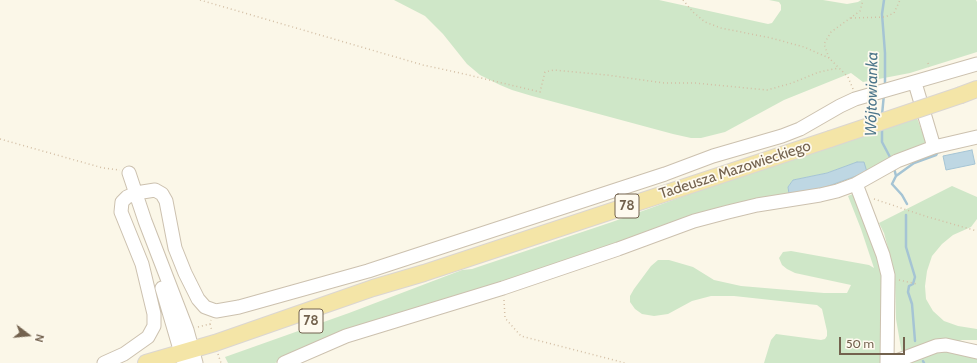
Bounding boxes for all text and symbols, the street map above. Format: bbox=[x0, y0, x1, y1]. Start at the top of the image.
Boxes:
water label: Wójtowianka bbox=[862, 52, 882, 136]
street label: Tadeusza Mazowieckiego bbox=[657, 137, 813, 203]
road number: 78 bbox=[615, 194, 639, 218]
road number: 78 bbox=[299, 309, 323, 333]
north arrow bbox=[8, 315, 48, 355]
scale bar bbox=[841, 329, 907, 355]
text: N bbox=[32, 333, 47, 344]
text: 50 m bbox=[846, 336, 874, 351]

